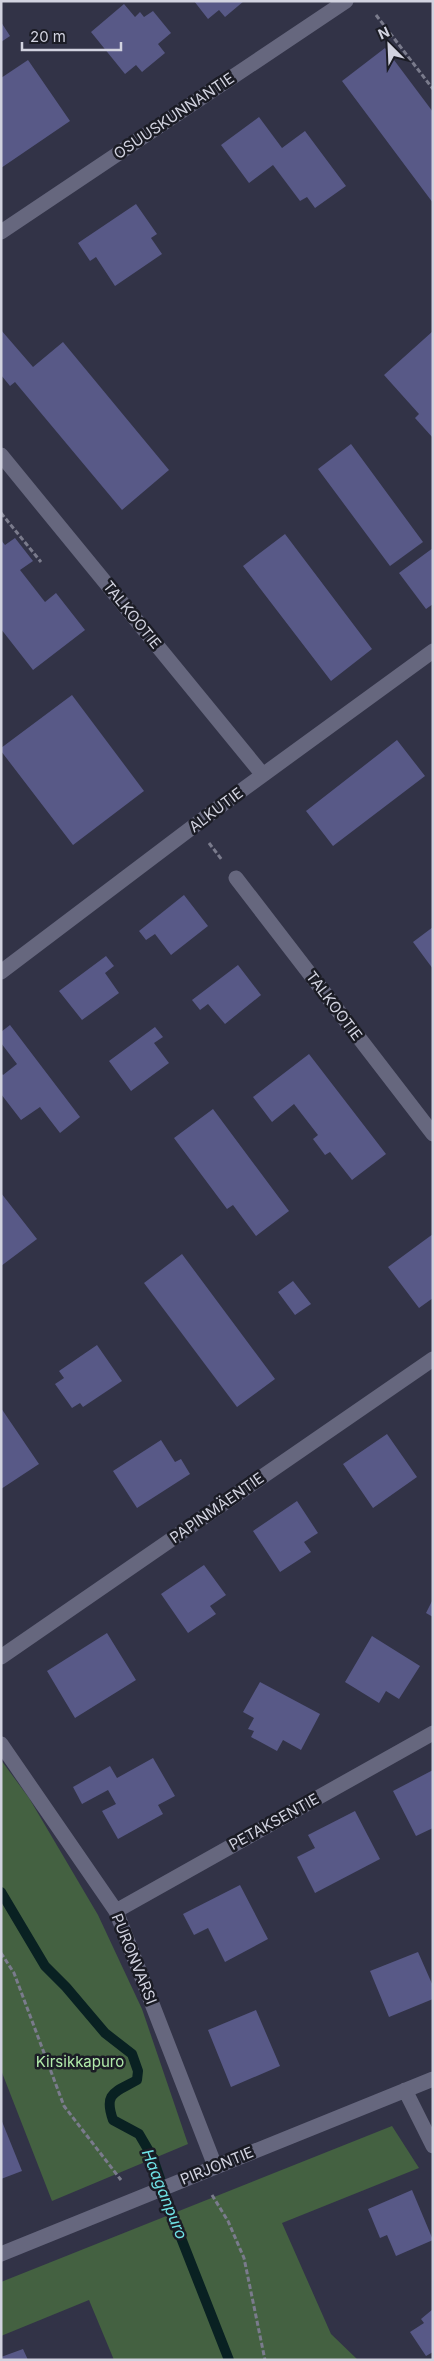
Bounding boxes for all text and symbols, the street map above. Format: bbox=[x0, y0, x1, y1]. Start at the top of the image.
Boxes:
scale bar bbox=[22, 20, 121, 52]
north arrow bbox=[364, 20, 414, 70]
text: N bbox=[375, 23, 392, 43]
text: 20 m bbox=[30, 27, 66, 46]
street label: OSUUSKUNNANTIE bbox=[110, 68, 238, 163]
street label: TALKOOTIE bbox=[99, 577, 166, 653]
street label: ALKUTIE bbox=[185, 783, 246, 836]
street label: TALKOOTIE bbox=[302, 967, 367, 1044]
street label: PAPINMÄENTIE bbox=[166, 1468, 267, 1547]
street label: PETAKSENTIE bbox=[225, 1789, 322, 1854]
street label: PURONVARSI bbox=[108, 1911, 161, 2007]
park label: Kirsikkapuro bbox=[36, 2052, 124, 2071]
street label: PIRJONTIE bbox=[177, 2142, 256, 2189]
water label: Haaganpuro bbox=[138, 2146, 192, 2242]

